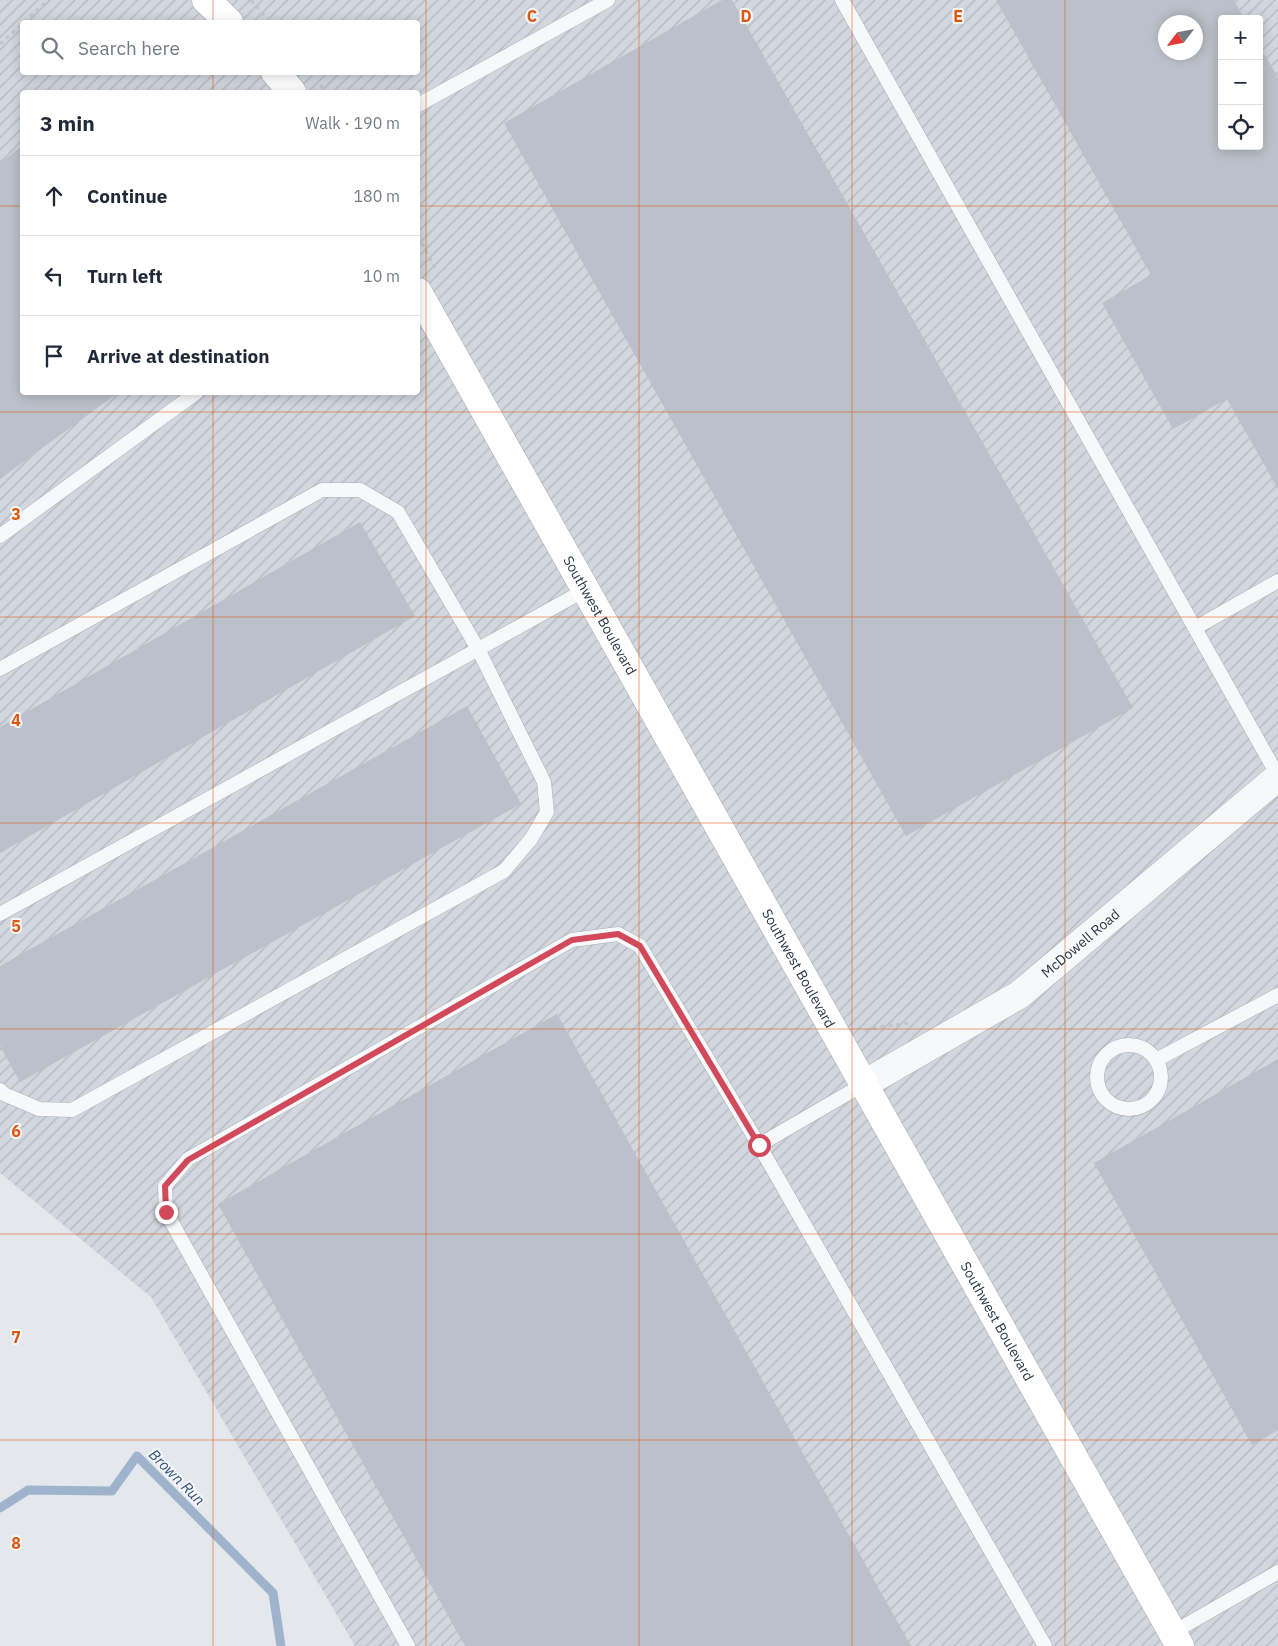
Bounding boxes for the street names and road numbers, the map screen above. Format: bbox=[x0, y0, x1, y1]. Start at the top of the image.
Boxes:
street label: Southwest Boulevard bbox=[559, 553, 641, 678]
street label: McDowell Road bbox=[1037, 905, 1123, 981]
street label: Southwest Boulevard bbox=[758, 906, 839, 1031]
street label: Southwest Boulevard bbox=[957, 1258, 1038, 1384]

